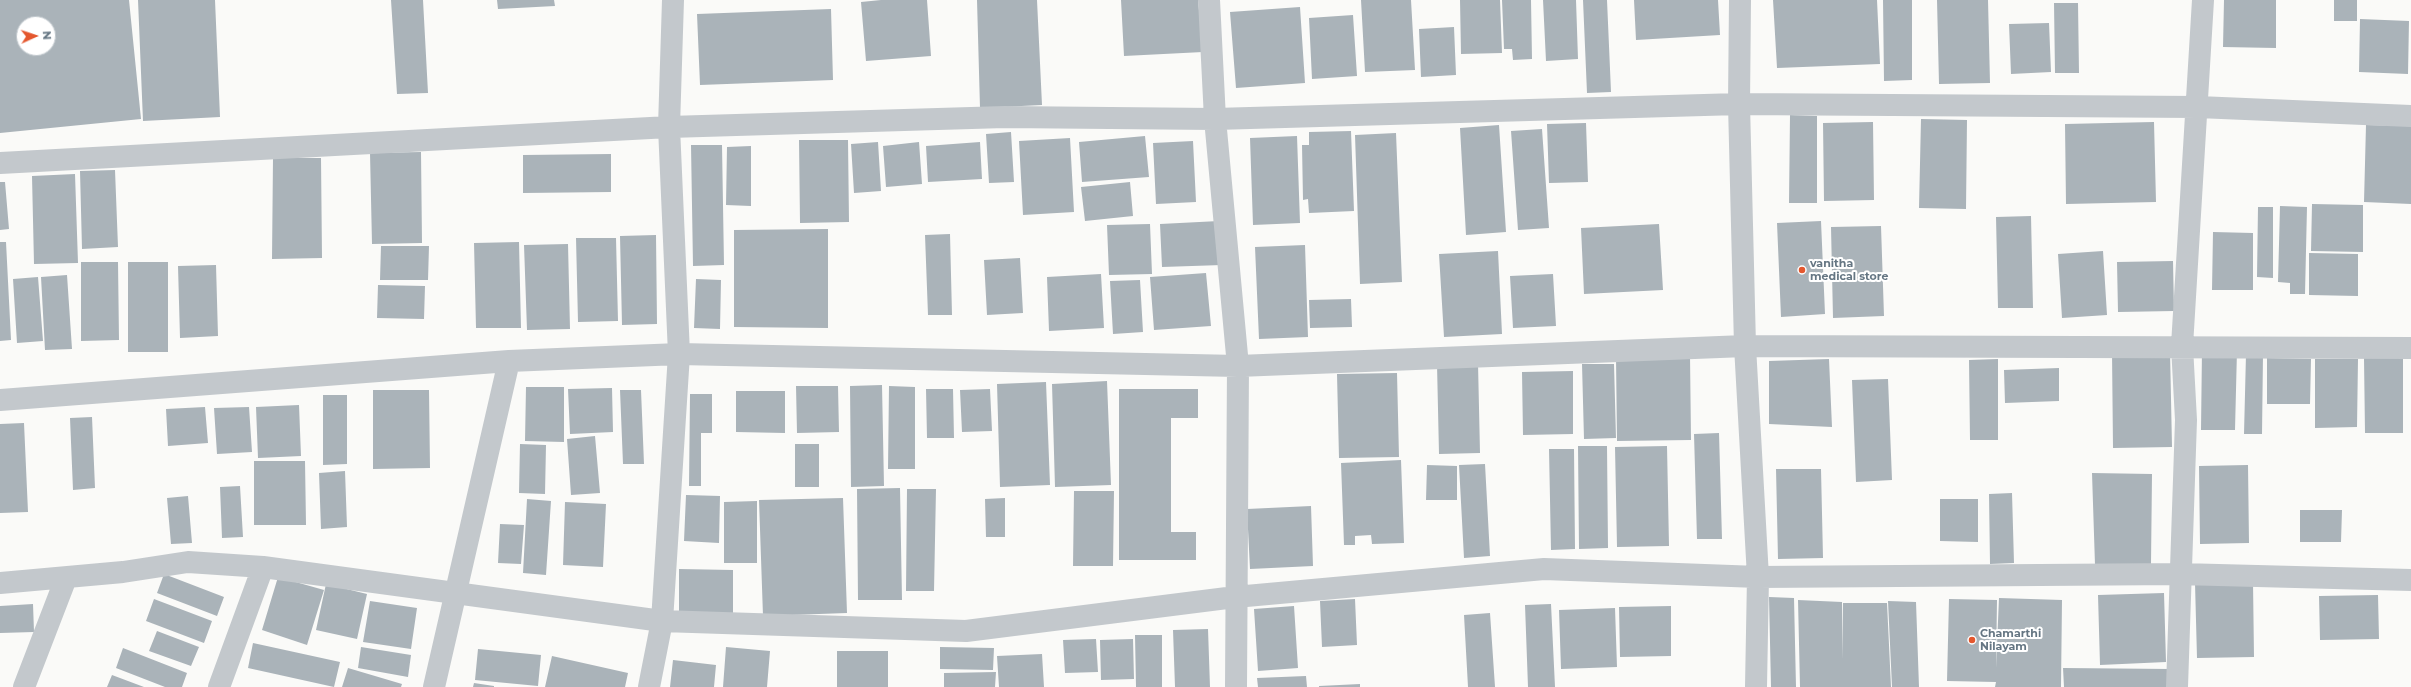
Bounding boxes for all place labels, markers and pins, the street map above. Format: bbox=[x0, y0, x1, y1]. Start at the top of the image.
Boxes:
place label: vanitha medical store bbox=[1810, 257, 1888, 283]
marker: vanitha medical store bbox=[1797, 265, 1807, 275]
place label: Chamarthi Nilayam bbox=[1980, 627, 2041, 653]
marker: Chamarthi Nilayam bbox=[1967, 635, 1977, 645]

